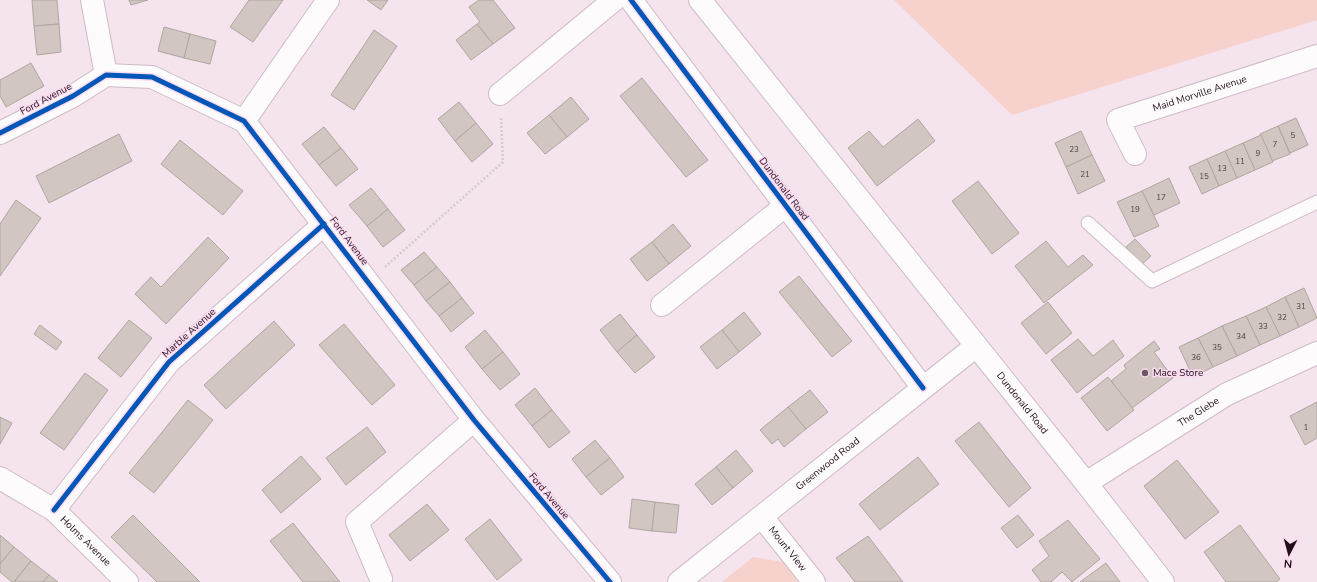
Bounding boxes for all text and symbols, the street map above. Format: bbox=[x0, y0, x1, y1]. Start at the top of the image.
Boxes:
street label: Maid Morville Avenue bbox=[1151, 72, 1249, 115]
street label: Ford Avenue bbox=[18, 79, 74, 119]
house number: 5 bbox=[1291, 130, 1296, 141]
house number: 7 bbox=[1273, 139, 1278, 150]
house number: 23 bbox=[1069, 144, 1079, 155]
house number: 9 bbox=[1256, 148, 1261, 159]
street label: Dundonald Road bbox=[756, 155, 812, 224]
house number: 11 bbox=[1235, 156, 1245, 167]
house number: 13 bbox=[1217, 163, 1227, 174]
house number: 21 bbox=[1080, 169, 1090, 180]
house number: 15 bbox=[1199, 171, 1209, 182]
house number: 17 bbox=[1156, 192, 1166, 203]
house number: 19 bbox=[1130, 204, 1140, 215]
street label: Ford Avenue bbox=[326, 214, 372, 268]
house number: 31 bbox=[1296, 301, 1306, 312]
street label: Marble Avenue bbox=[159, 305, 219, 361]
house number: 32 bbox=[1277, 312, 1287, 323]
house number: 33 bbox=[1258, 321, 1268, 332]
house number: 34 bbox=[1236, 331, 1246, 342]
house number: 35 bbox=[1212, 342, 1222, 353]
house number: 36 bbox=[1191, 352, 1201, 363]
place label: Mace Store bbox=[1153, 366, 1203, 380]
marker: Mace Store bbox=[1140, 368, 1150, 378]
street label: Dundonald Road bbox=[993, 369, 1051, 437]
street label: The Glebe bbox=[1175, 394, 1222, 430]
house number: 1 bbox=[1304, 422, 1309, 433]
street label: Greenwood Road bbox=[793, 434, 863, 494]
street label: Ford Avenue bbox=[525, 470, 573, 522]
street label: Holms Avenue bbox=[57, 513, 114, 569]
street label: Mount View bbox=[765, 523, 810, 575]
north arrow bbox=[1269, 534, 1309, 574]
text: N bbox=[1283, 556, 1293, 571]

